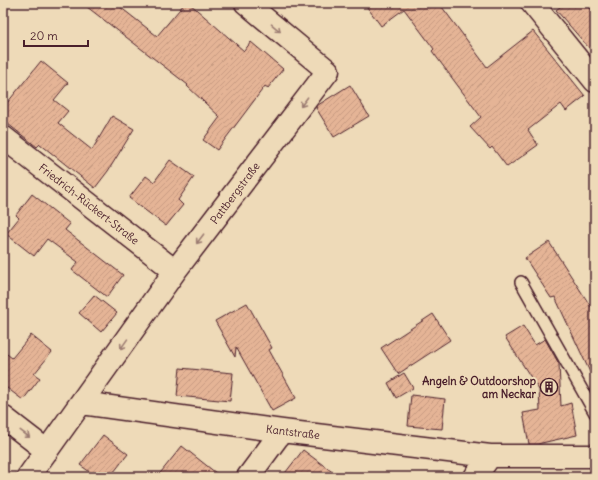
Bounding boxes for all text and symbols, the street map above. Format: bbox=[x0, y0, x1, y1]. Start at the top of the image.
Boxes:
scale bar bbox=[24, 22, 88, 48]
one-way arrow bbox=[270, 23, 281, 32]
text: 20 m bbox=[30, 28, 58, 43]
one-way arrow bbox=[300, 97, 308, 108]
street label: Pattbergstraße bbox=[207, 159, 263, 227]
street label: Friedrich-Rückert-Straße bbox=[36, 160, 142, 248]
one-way arrow bbox=[196, 234, 204, 245]
one-way arrow bbox=[120, 339, 128, 350]
place label: Angeln & Outdoorshop am Neckar bbox=[422, 374, 537, 401]
building icon: Angeln & Outdoorshop am Neckar bbox=[539, 377, 559, 397]
street label: Kantstraße bbox=[265, 422, 321, 442]
one-way arrow bbox=[20, 430, 31, 439]

